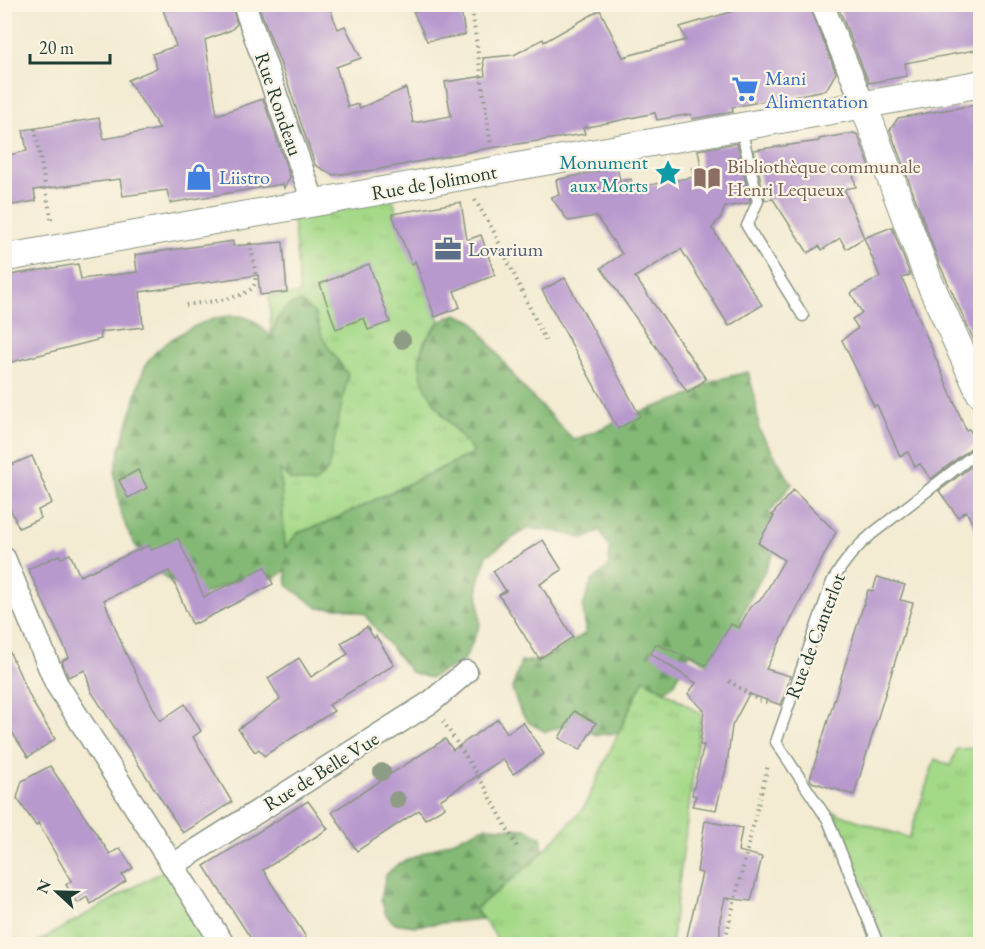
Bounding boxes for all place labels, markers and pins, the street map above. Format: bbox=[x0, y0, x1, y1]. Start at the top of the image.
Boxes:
place label: Mani Alimentation bbox=[764, 65, 869, 114]
supermarket icon: Mani Alimentation bbox=[730, 74, 760, 104]
place label: Monument aux Morts bbox=[559, 149, 649, 198]
place label: Bibliothèque communale Henri Lequeux bbox=[727, 153, 921, 202]
place icon: Monument aux Morts bbox=[653, 158, 683, 188]
shop icon: Liistro bbox=[184, 162, 214, 192]
library icon: Bibliothèque communale Henri Lequeux bbox=[692, 163, 722, 193]
place label: Liistro bbox=[219, 164, 270, 190]
office icon: Lovarium bbox=[433, 234, 463, 264]
place label: Lovarium bbox=[468, 236, 544, 262]

